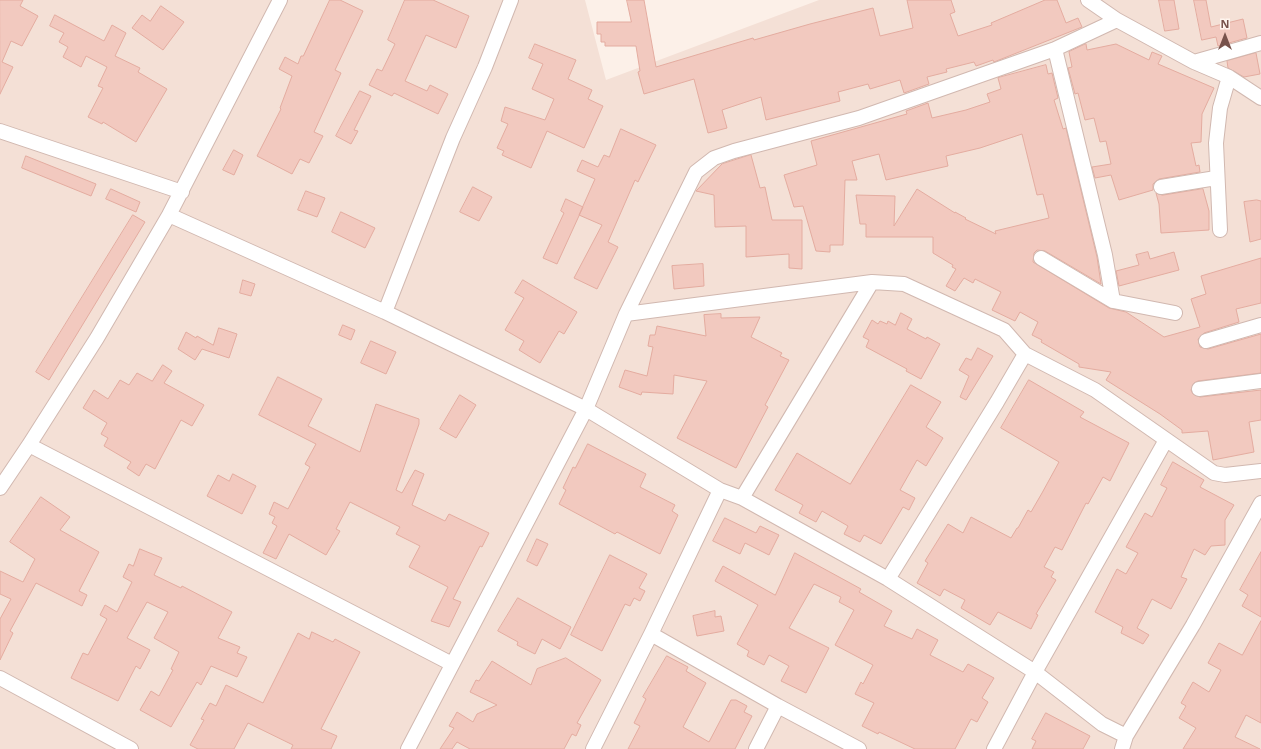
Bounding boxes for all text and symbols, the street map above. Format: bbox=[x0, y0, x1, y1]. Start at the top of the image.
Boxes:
north arrow bbox=[1205, 16, 1245, 56]
text: N bbox=[1221, 16, 1229, 31]

